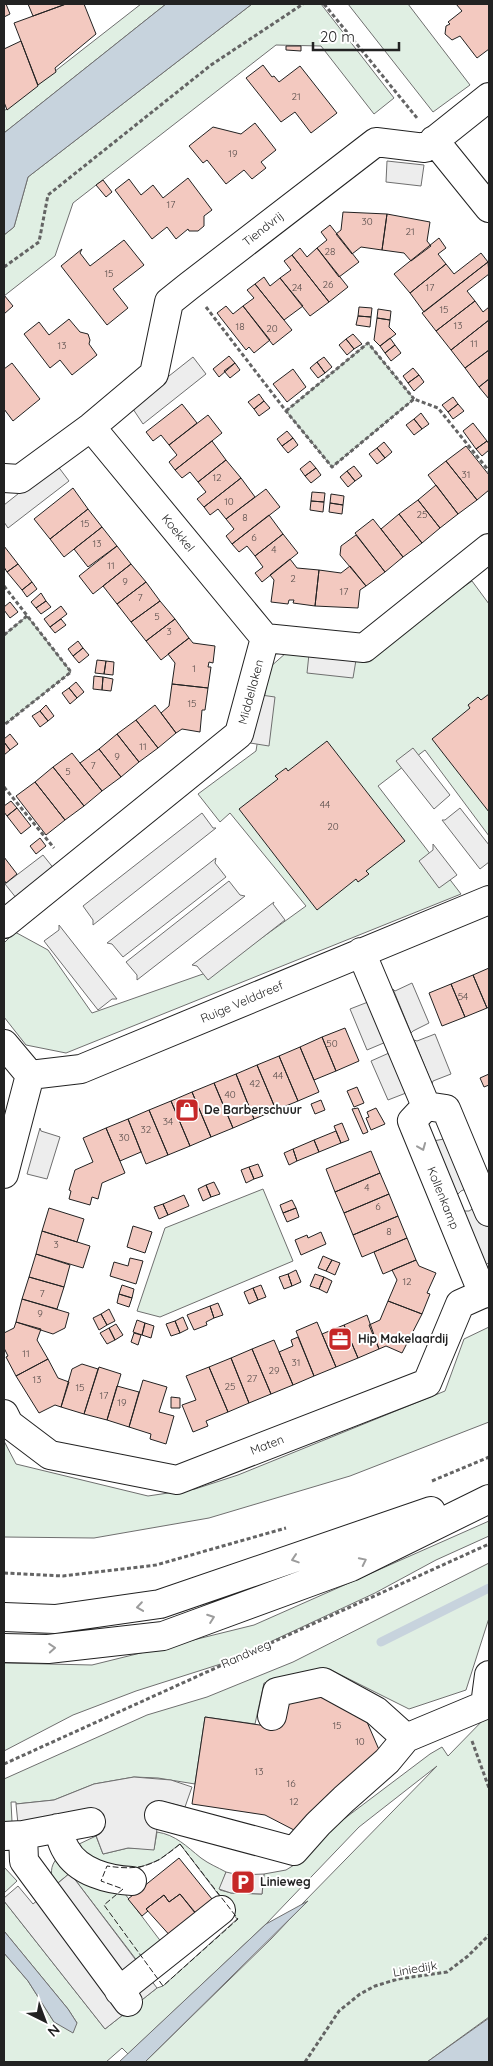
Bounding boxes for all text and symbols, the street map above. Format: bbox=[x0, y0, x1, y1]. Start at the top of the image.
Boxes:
scale bar bbox=[313, 20, 399, 52]
text: 20 m bbox=[320, 27, 355, 46]
house number: 21 bbox=[291, 90, 301, 103]
house number: 19 bbox=[228, 147, 238, 160]
house number: 17 bbox=[167, 198, 175, 211]
street label: Tiendvrij bbox=[239, 208, 286, 249]
house number: 30 bbox=[361, 215, 373, 228]
house number: 21 bbox=[405, 225, 415, 238]
house number: 28 bbox=[325, 245, 335, 258]
house number: 15 bbox=[104, 267, 114, 280]
house number: 26 bbox=[323, 278, 334, 291]
house number: 24 bbox=[292, 281, 302, 294]
house number: 17 bbox=[426, 281, 434, 294]
house number: 15 bbox=[439, 303, 449, 316]
house number: 13 bbox=[454, 319, 462, 332]
house number: 18 bbox=[235, 320, 245, 333]
house number: 20 bbox=[266, 322, 278, 335]
house number: 11 bbox=[470, 337, 478, 350]
house number: 13 bbox=[58, 339, 66, 352]
house number: 31 bbox=[462, 468, 470, 481]
house number: 12 bbox=[212, 471, 222, 484]
house number: 10 bbox=[224, 495, 234, 508]
house number: 25 bbox=[417, 508, 428, 521]
street label: Koekkel bbox=[159, 511, 198, 554]
house number: 8 bbox=[242, 511, 248, 524]
house number: 15 bbox=[80, 517, 90, 530]
house number: 6 bbox=[251, 531, 257, 544]
house number: 13 bbox=[93, 537, 101, 550]
house number: 4 bbox=[271, 543, 277, 556]
house number: 11 bbox=[107, 559, 115, 572]
house number: 2 bbox=[290, 572, 296, 585]
house number: 9 bbox=[122, 575, 128, 588]
house number: 17 bbox=[340, 585, 348, 598]
house number: 7 bbox=[137, 591, 143, 604]
house number: 5 bbox=[154, 610, 160, 623]
house number: 3 bbox=[166, 625, 172, 638]
street label: Middellaken bbox=[235, 658, 266, 726]
house number: 1 bbox=[192, 662, 196, 675]
house number: 15 bbox=[187, 697, 197, 710]
house number: 11 bbox=[139, 740, 147, 753]
house number: 9 bbox=[114, 750, 120, 763]
house number: 7 bbox=[90, 759, 96, 772]
house number: 5 bbox=[65, 765, 71, 778]
house number: 44 bbox=[320, 798, 330, 811]
house number: 20 bbox=[327, 820, 339, 833]
street label: Ruige Velddreef bbox=[198, 977, 286, 1026]
house number: 54 bbox=[458, 990, 468, 1003]
house number: 50 bbox=[326, 1037, 338, 1050]
house number: 44 bbox=[273, 1069, 283, 1082]
house number: 42 bbox=[250, 1077, 261, 1090]
house number: 40 bbox=[224, 1088, 236, 1101]
shop icon: De Barberschuur bbox=[174, 1097, 200, 1123]
place label: De Barberschuur bbox=[204, 1102, 302, 1117]
house number: 34 bbox=[163, 1115, 173, 1128]
house number: 32 bbox=[141, 1123, 152, 1136]
house number: 30 bbox=[118, 1131, 130, 1144]
one-way arrow bbox=[416, 1142, 427, 1151]
street label: Kollenkamp bbox=[424, 1164, 463, 1231]
house number: 4 bbox=[364, 1181, 370, 1194]
house number: 6 bbox=[375, 1200, 381, 1213]
house number: 8 bbox=[386, 1225, 392, 1238]
house number: 3 bbox=[53, 1238, 59, 1251]
house number: 12 bbox=[402, 1275, 412, 1288]
house number: 7 bbox=[39, 1287, 45, 1300]
house number: 9 bbox=[37, 1307, 43, 1320]
office icon: Hip Makelaardij bbox=[327, 1326, 353, 1352]
place label: Hip Makelaardij bbox=[358, 1331, 448, 1346]
house number: 11 bbox=[22, 1347, 30, 1360]
house number: 31 bbox=[292, 1356, 300, 1369]
house number: 29 bbox=[268, 1364, 280, 1377]
house number: 27 bbox=[247, 1372, 257, 1385]
house number: 13 bbox=[33, 1373, 41, 1386]
house number: 25 bbox=[225, 1380, 236, 1393]
house number: 15 bbox=[75, 1381, 85, 1394]
house number: 17 bbox=[100, 1389, 108, 1402]
house number: 19 bbox=[117, 1396, 127, 1409]
street label: Maten bbox=[248, 1431, 286, 1458]
one-way arrow bbox=[291, 1553, 299, 1563]
one-way arrow bbox=[358, 1557, 367, 1567]
one-way arrow bbox=[135, 1601, 144, 1611]
one-way arrow bbox=[206, 1614, 215, 1624]
street label: Randweg bbox=[219, 1636, 273, 1671]
one-way arrow bbox=[49, 1643, 57, 1654]
house number: 15 bbox=[332, 1719, 342, 1732]
house number: 10 bbox=[355, 1735, 365, 1748]
house number: 13 bbox=[255, 1765, 263, 1778]
house number: 16 bbox=[286, 1777, 296, 1790]
house number: 12 bbox=[289, 1795, 299, 1808]
parking icon: Linieweg bbox=[230, 1869, 256, 1895]
place label: Linieweg bbox=[260, 1874, 311, 1889]
street label: Liniedijk bbox=[392, 1957, 438, 1980]
north arrow bbox=[20, 1996, 70, 2046]
text: N bbox=[44, 2021, 64, 2041]

